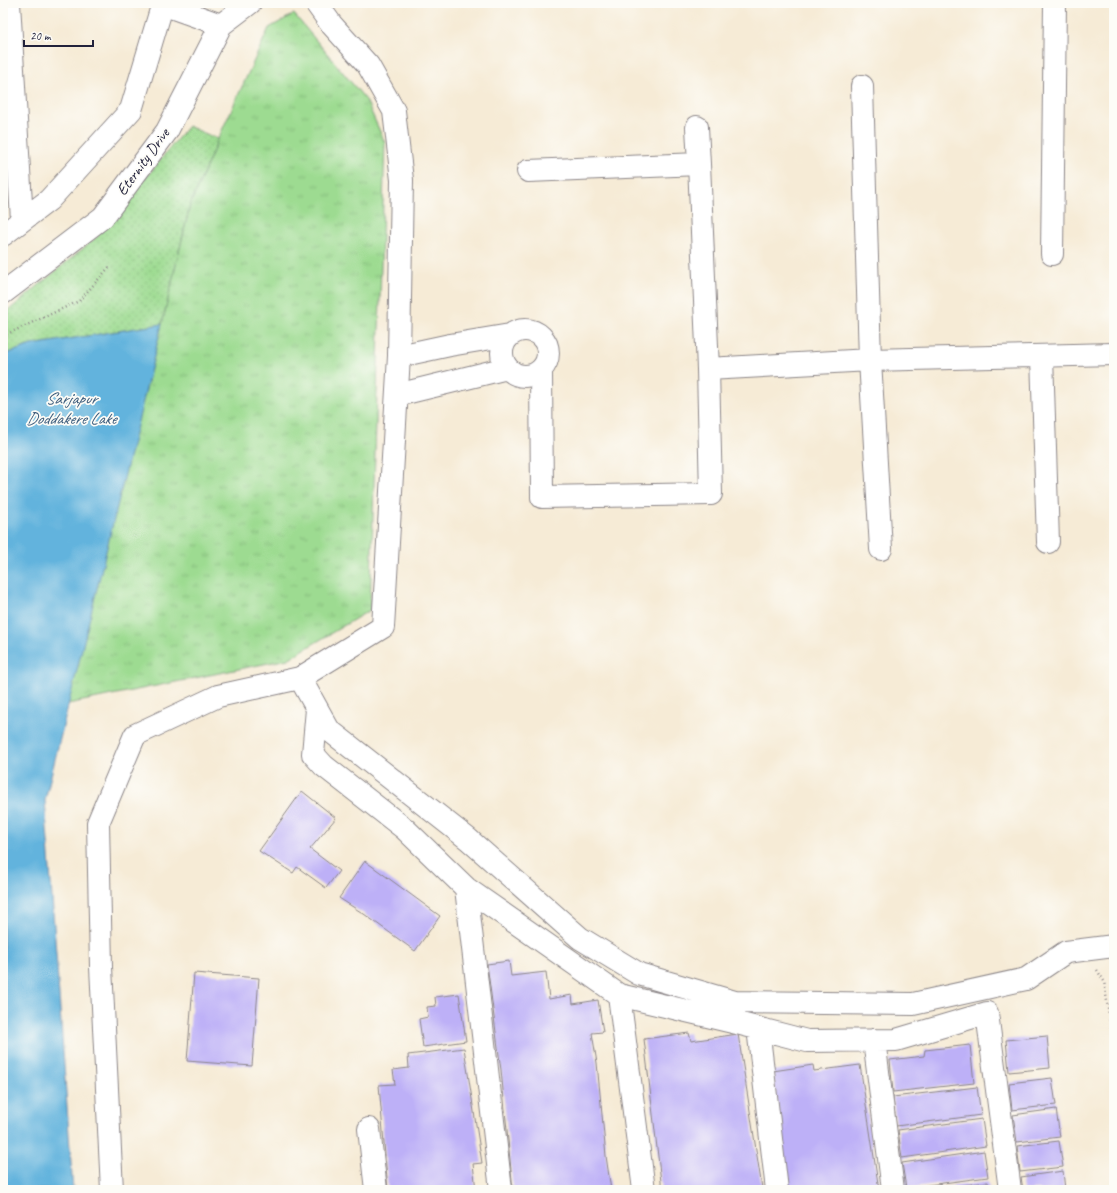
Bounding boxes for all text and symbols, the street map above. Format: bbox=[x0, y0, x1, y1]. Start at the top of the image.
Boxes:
scale bar bbox=[24, 22, 93, 48]
text: 20 m bbox=[30, 28, 52, 44]
street label: Eternity Drive bbox=[112, 123, 175, 199]
water label: Sarjapur Doddakere Lake bbox=[26, 388, 118, 429]

